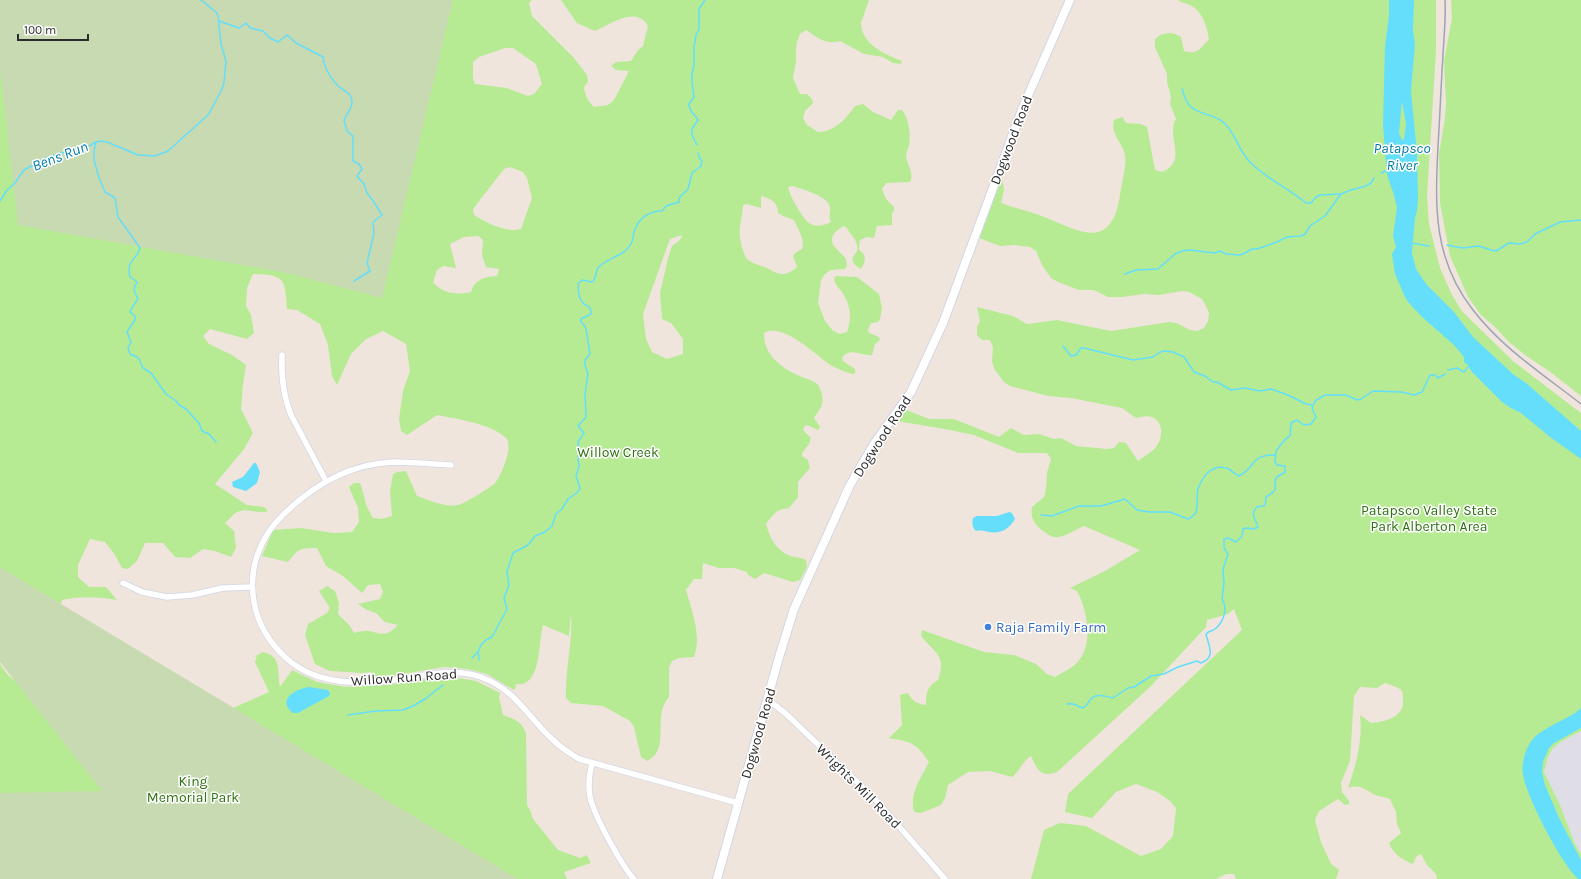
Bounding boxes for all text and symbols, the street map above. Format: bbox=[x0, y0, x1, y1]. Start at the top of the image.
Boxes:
scale bar bbox=[18, 16, 88, 42]
text: 100 m bbox=[24, 23, 56, 37]
street label: Dogwood Road bbox=[987, 93, 1036, 187]
water label: Bens Run bbox=[30, 137, 90, 175]
water label: Patapsco River bbox=[1373, 139, 1431, 174]
street label: Dogwood Road bbox=[850, 392, 915, 480]
park label: Willow Creek bbox=[577, 444, 659, 461]
park label: Patapsco Valley State Park Alberton Area bbox=[1361, 502, 1497, 535]
place label: Raja Family Farm bbox=[996, 619, 1106, 636]
marker: Raja Family Farm bbox=[983, 622, 993, 632]
street label: Willow Run Road bbox=[350, 665, 458, 690]
street label: Dogwood Road bbox=[737, 686, 780, 781]
street label: Wrights Mill Road bbox=[813, 740, 905, 832]
park label: King Memorial Park bbox=[147, 773, 239, 806]

